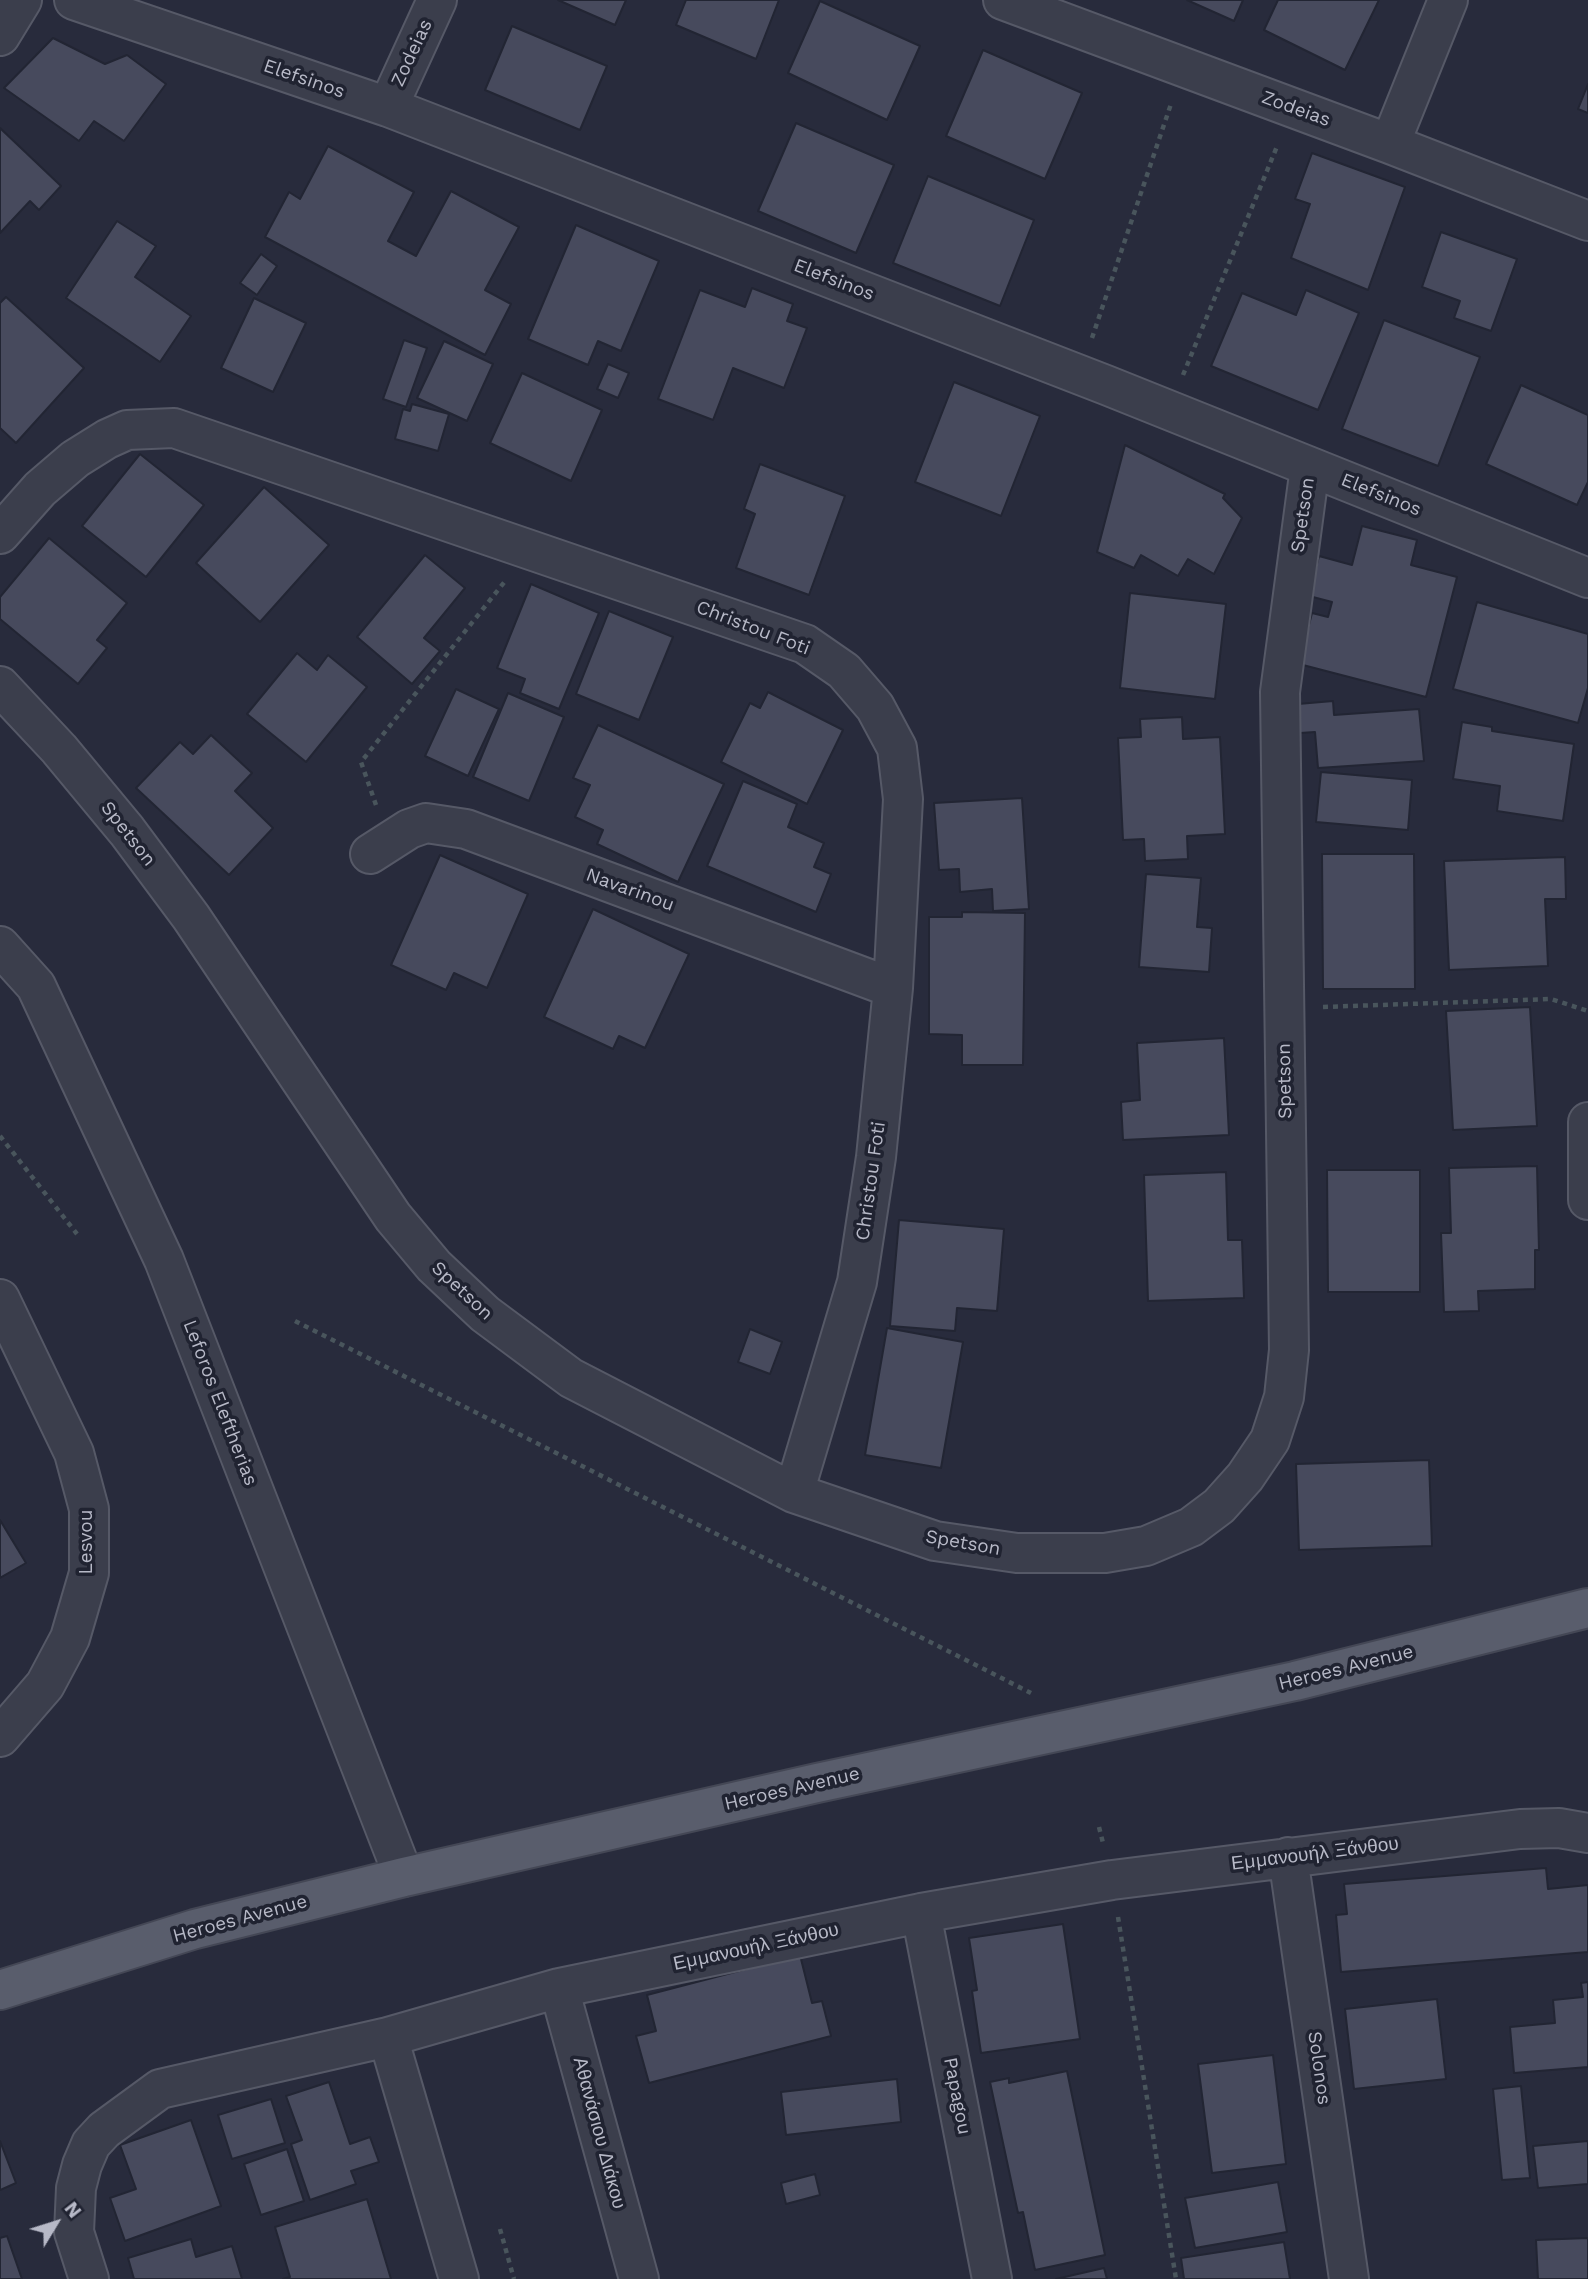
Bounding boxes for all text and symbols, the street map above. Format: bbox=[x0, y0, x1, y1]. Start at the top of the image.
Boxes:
street label: Zodeias bbox=[387, 16, 437, 90]
street label: Elefsinos bbox=[260, 54, 348, 104]
street label: Zodeias bbox=[1258, 86, 1334, 132]
street label: Elefsinos bbox=[790, 254, 878, 306]
street label: Elefsinos bbox=[1338, 469, 1424, 521]
street label: Spetson bbox=[1286, 476, 1320, 554]
street label: Christou Foti bbox=[693, 596, 813, 660]
street label: Spetson bbox=[96, 797, 160, 871]
street label: Navarinou bbox=[583, 863, 677, 917]
street label: Spetson bbox=[1273, 1043, 1297, 1119]
street label: Christou Foti bbox=[851, 1120, 891, 1242]
street label: Spetson bbox=[427, 1257, 497, 1325]
street label: Leforos Eleftherias bbox=[178, 1317, 262, 1489]
street label: Lesvou bbox=[75, 1510, 97, 1574]
street label: Spetson bbox=[924, 1525, 1002, 1561]
street label: Heroes Avenue bbox=[1276, 1640, 1416, 1696]
street label: Heroes Avenue bbox=[722, 1762, 862, 1816]
street label: Εμμανουήλ Ξάνθου bbox=[1230, 1832, 1400, 1876]
street label: Heroes Avenue bbox=[170, 1890, 310, 1948]
street label: Εμμανουήλ Ξάνθου bbox=[671, 1918, 841, 1976]
street label: Solonos bbox=[1303, 2030, 1335, 2106]
street label: Αθανάσιου Διάκου bbox=[568, 2055, 630, 2211]
street label: Papagou bbox=[938, 2055, 976, 2137]
north arrow bbox=[21, 2188, 91, 2258]
text: N bbox=[60, 2197, 86, 2222]

